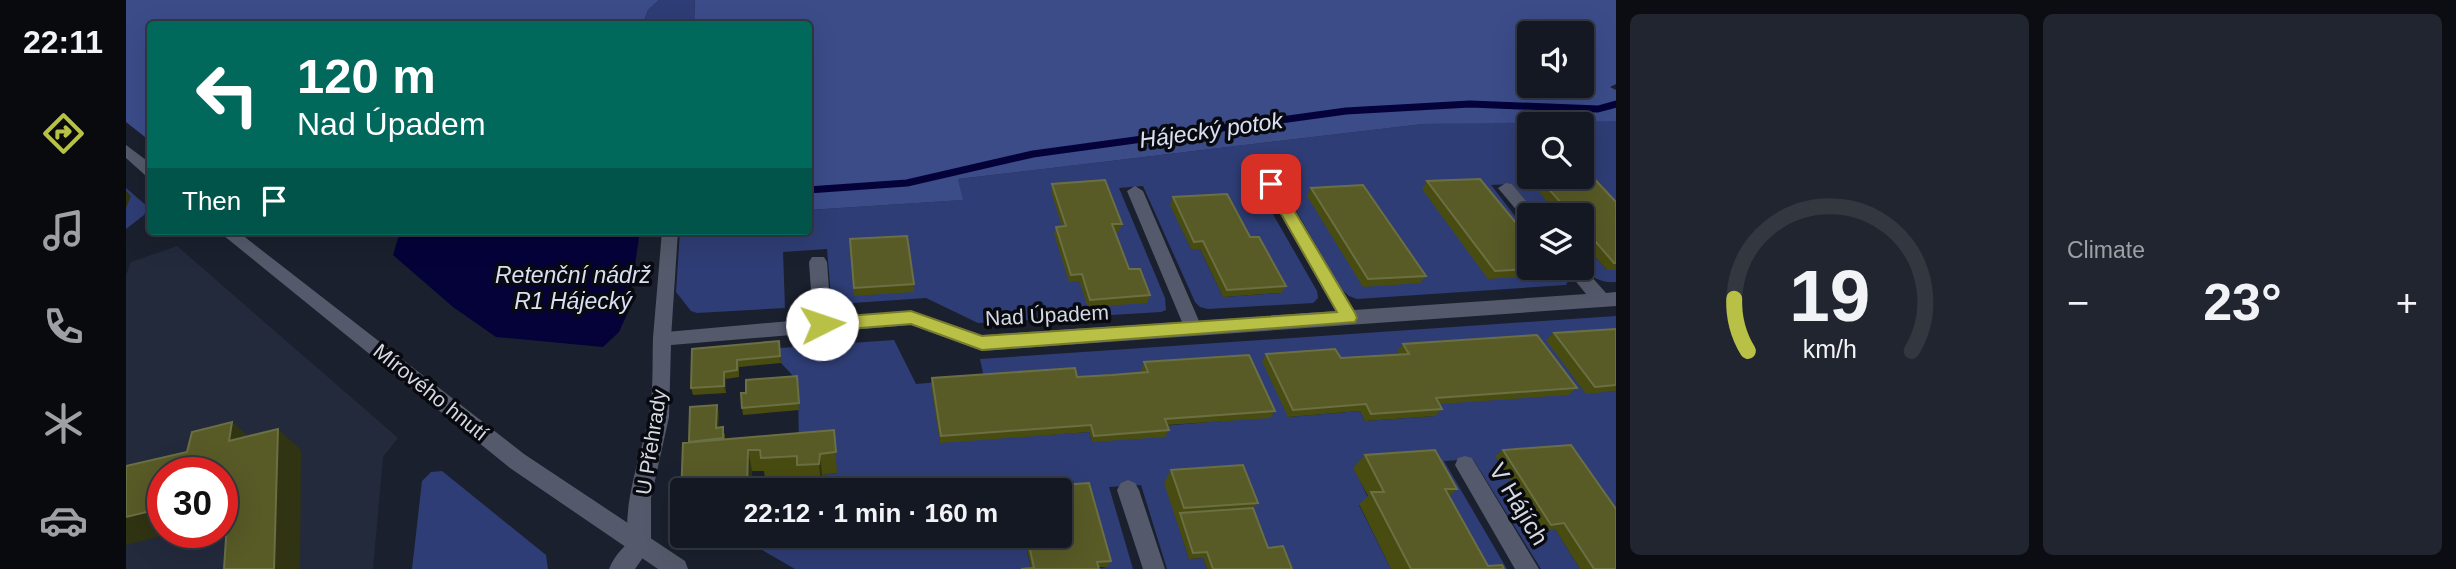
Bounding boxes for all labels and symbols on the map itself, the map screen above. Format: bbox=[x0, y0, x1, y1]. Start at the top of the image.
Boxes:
water label: Hájecký potok bbox=[1138, 107, 1286, 153]
pin bbox=[1241, 154, 1301, 214]
water label: Retenční nádrž R1 Hájecký bbox=[495, 262, 651, 314]
position arrow bbox=[785, 287, 859, 361]
street label: Nad Úpadem bbox=[985, 300, 1109, 330]
street label: Mírového hnutí bbox=[369, 339, 493, 445]
street label: U Přehrady bbox=[631, 387, 671, 496]
speed limit sign: 30 bbox=[147, 457, 238, 548]
street label: V Hájích bbox=[1484, 458, 1554, 550]

